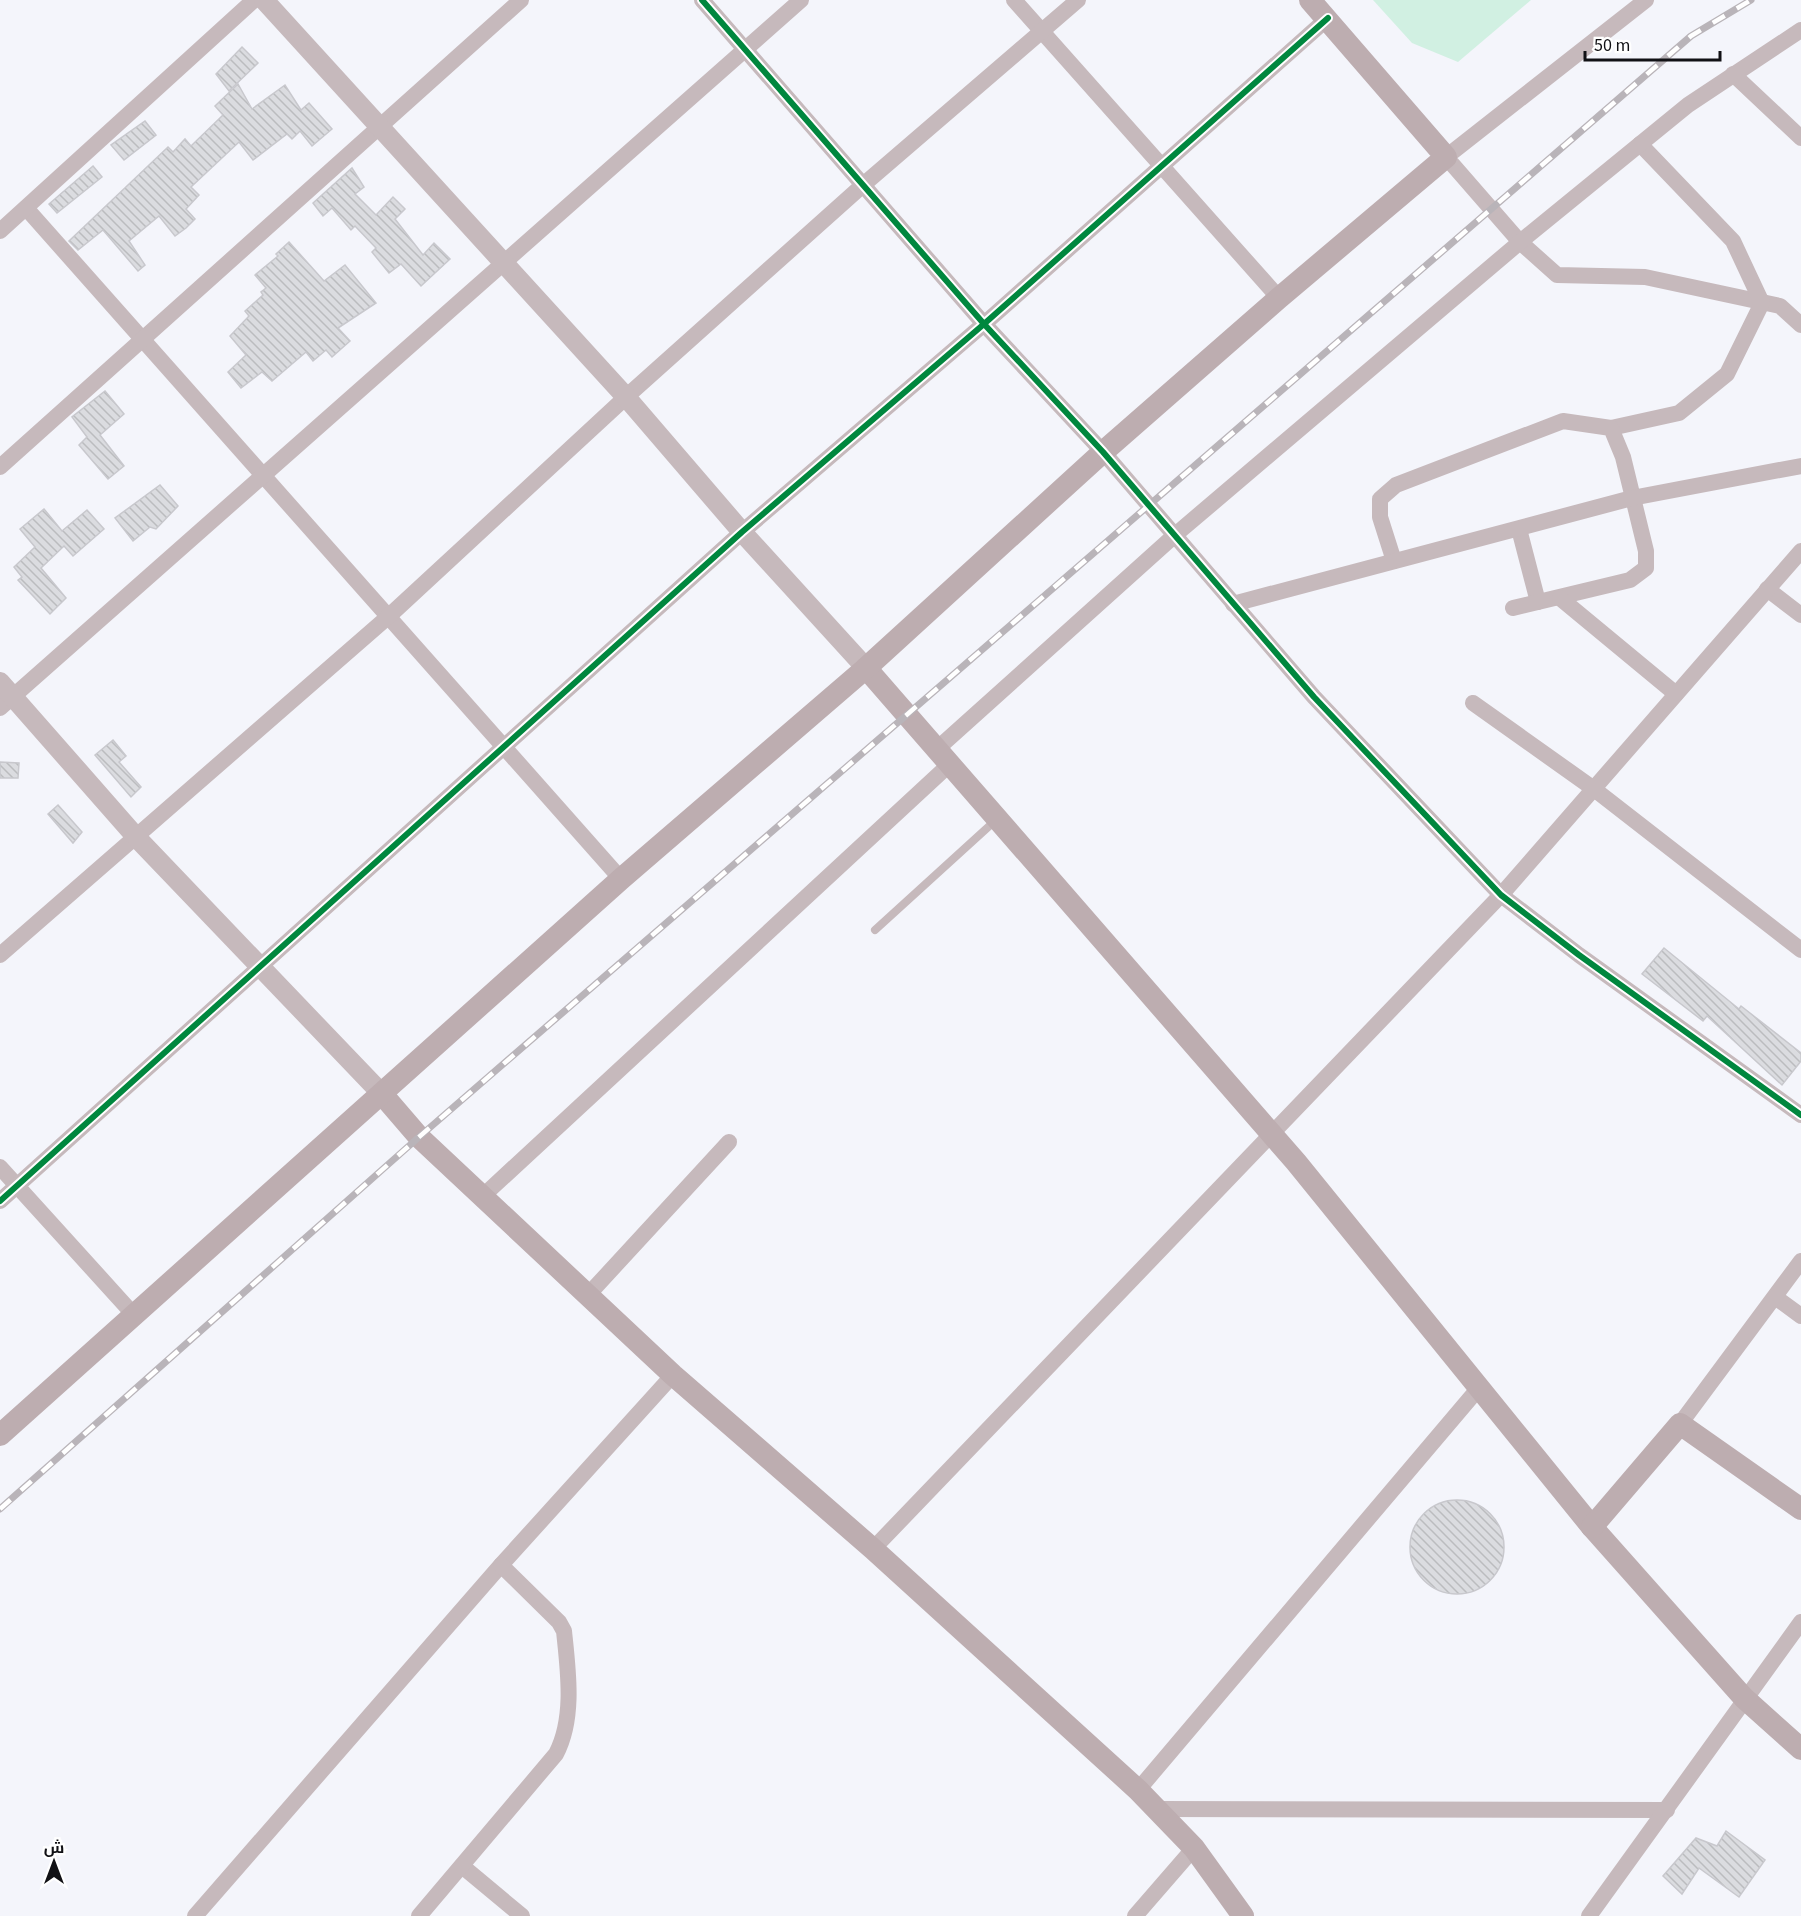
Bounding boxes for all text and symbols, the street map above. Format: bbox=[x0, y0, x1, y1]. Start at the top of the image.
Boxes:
scale bar bbox=[1585, 24, 1720, 62]
text: 50 m bbox=[1594, 33, 1630, 58]
north arrow bbox=[24, 1832, 84, 1892]
text: ش bbox=[44, 1837, 64, 1859]

